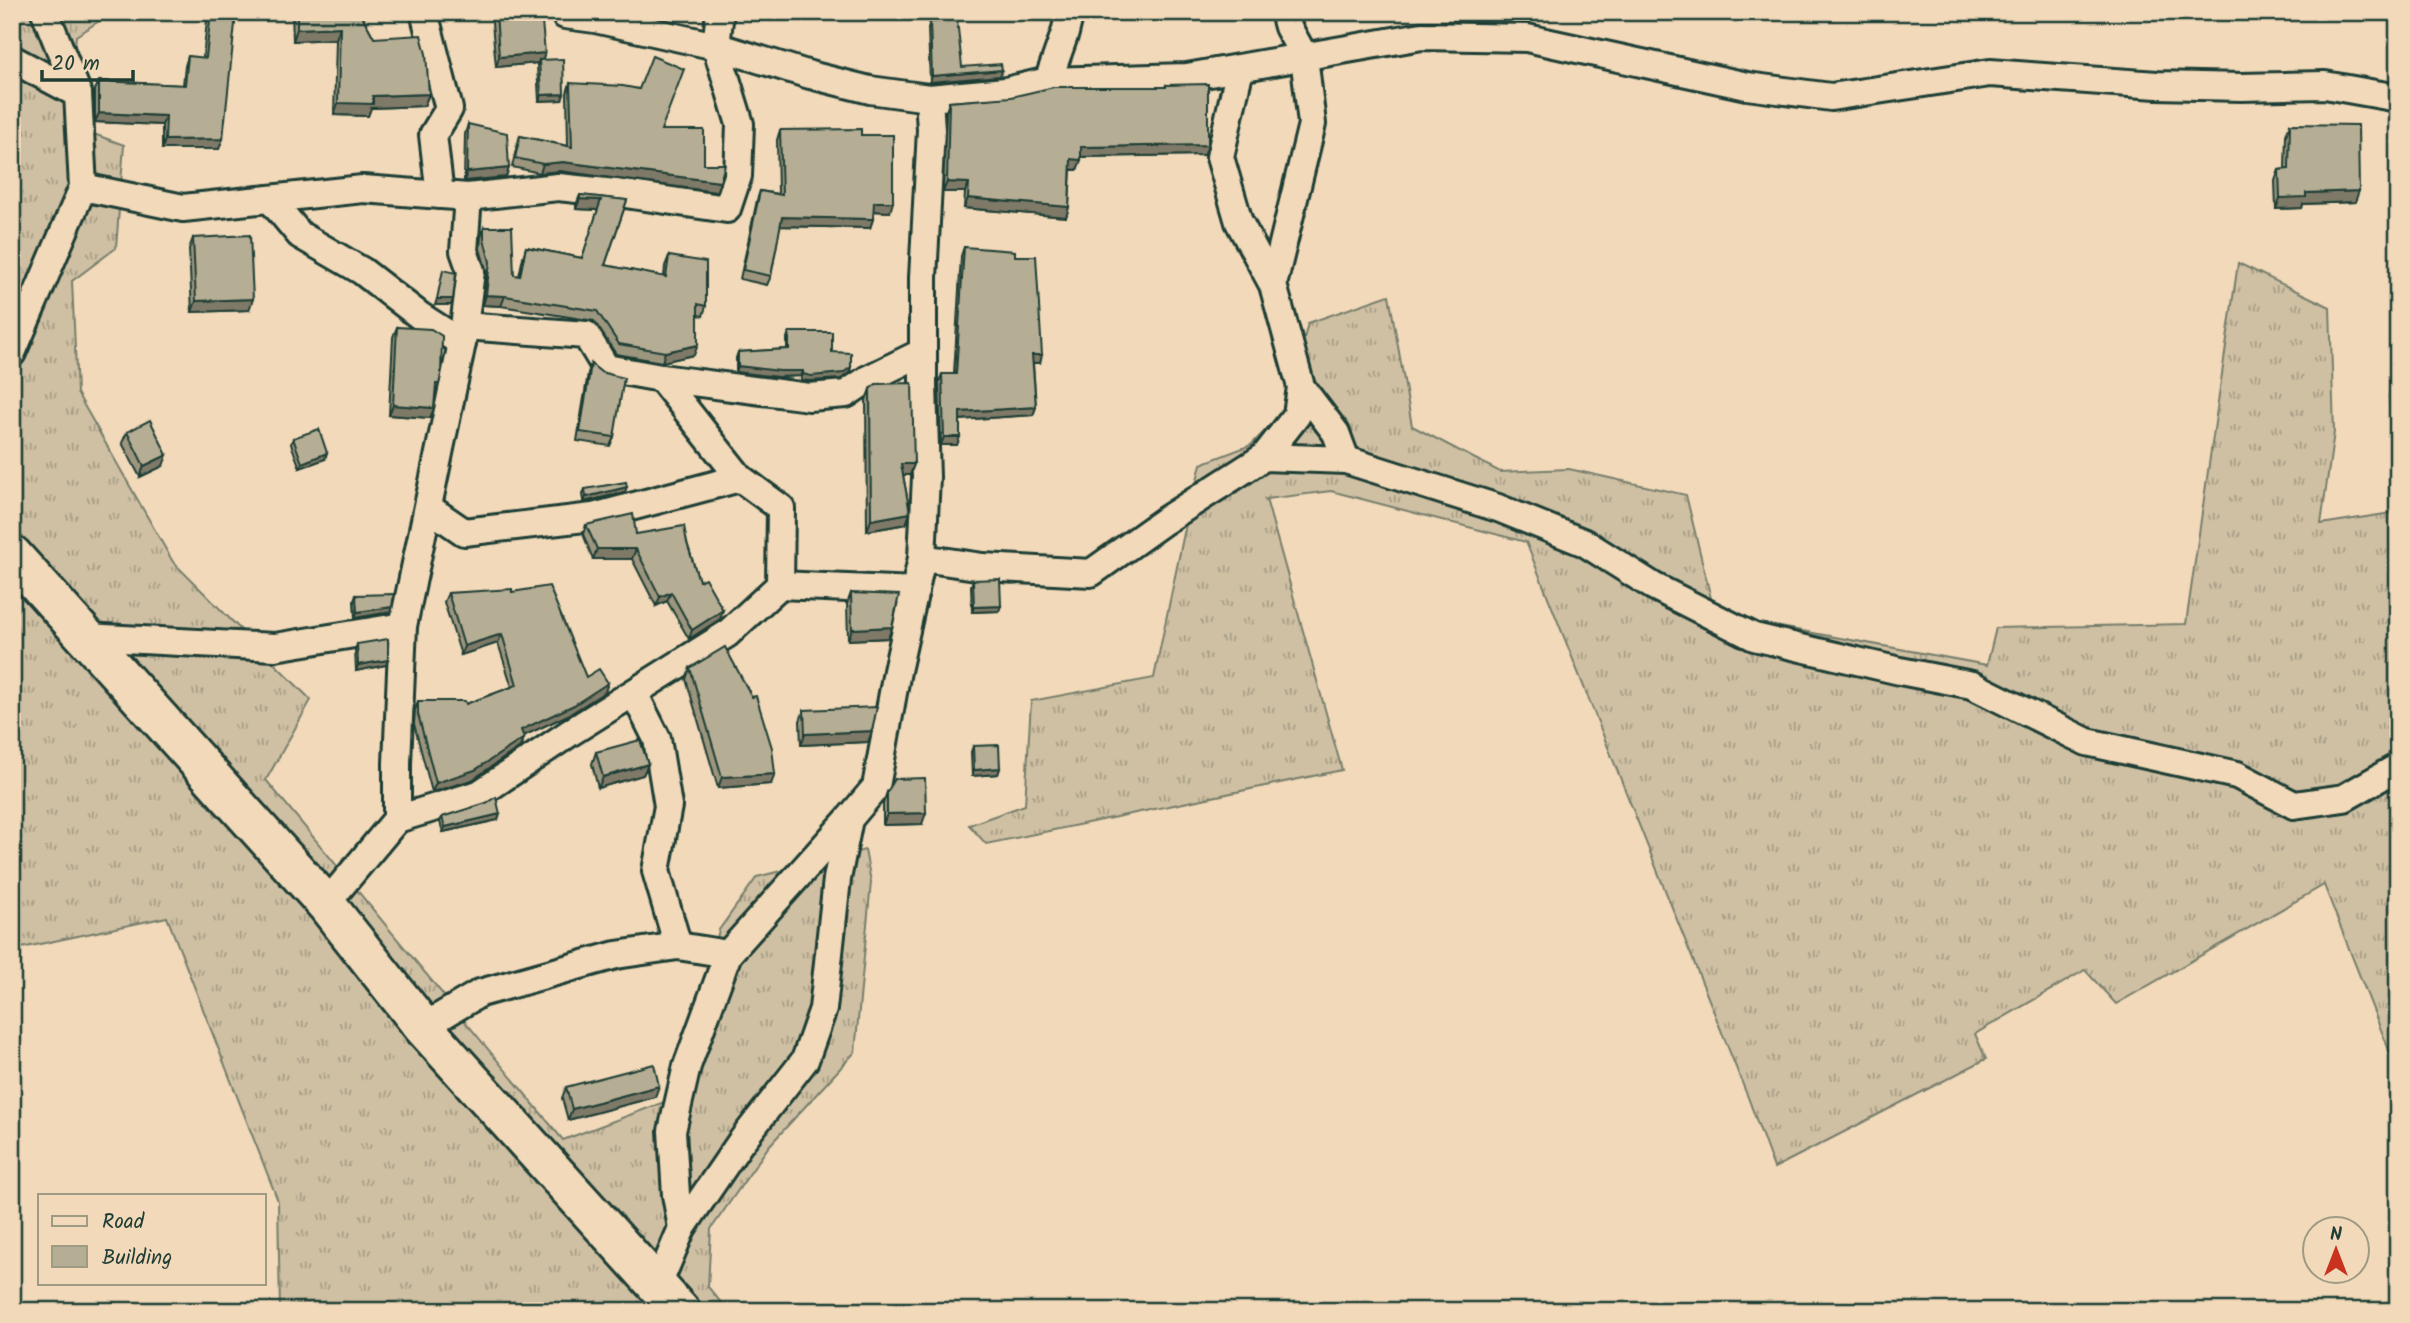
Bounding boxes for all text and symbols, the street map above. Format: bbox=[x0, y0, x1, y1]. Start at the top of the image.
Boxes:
scale bar bbox=[42, 38, 133, 82]
text: 20 m bbox=[52, 48, 100, 81]
legend bbox=[38, 1194, 266, 1284]
text: Road bbox=[102, 1206, 145, 1239]
north arrow bbox=[2302, 1214, 2372, 1284]
text: N bbox=[2330, 1220, 2342, 1250]
text: Building bbox=[102, 1242, 172, 1275]

